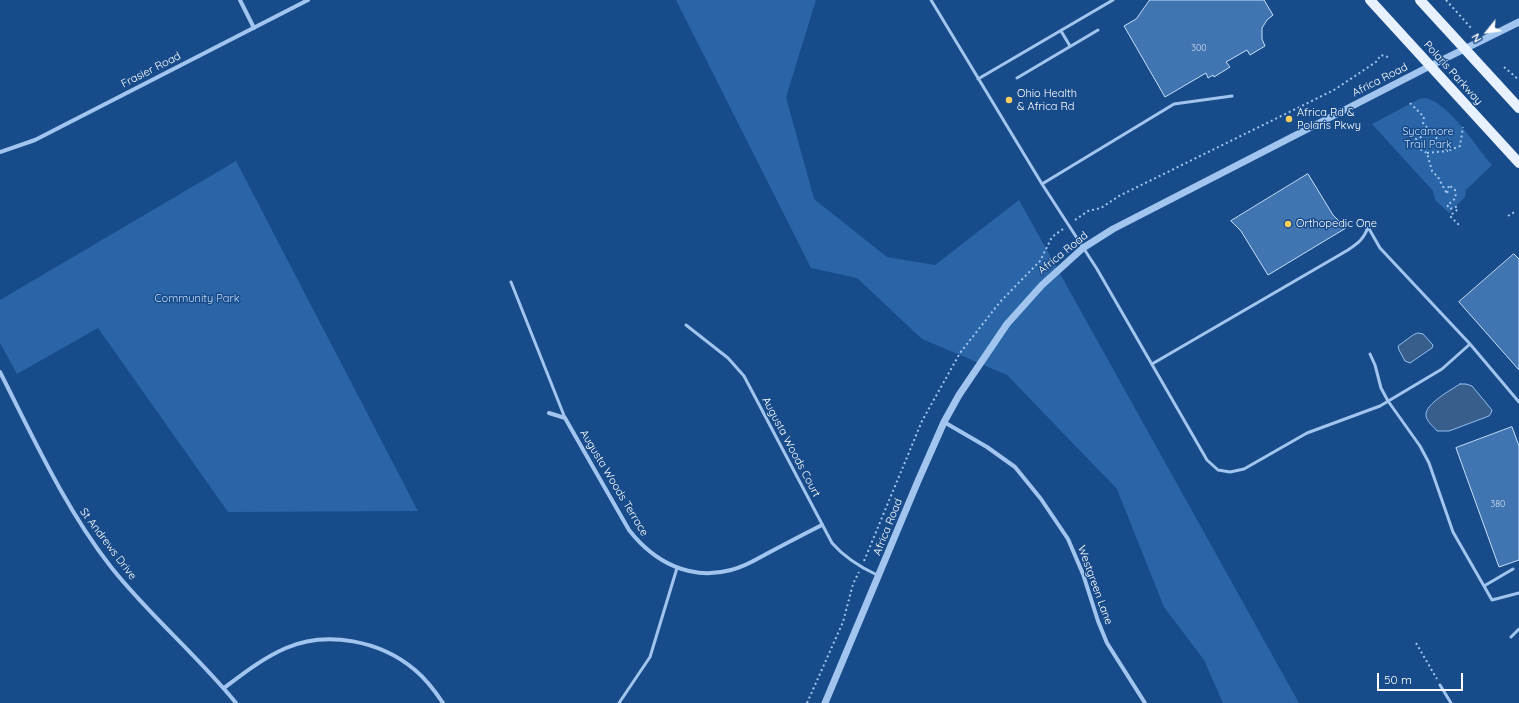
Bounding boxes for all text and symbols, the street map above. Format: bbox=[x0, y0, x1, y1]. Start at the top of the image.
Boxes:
north arrow bbox=[1467, 12, 1507, 52]
text: N bbox=[1469, 31, 1485, 45]
street label: Polaris Parkway bbox=[1421, 38, 1485, 108]
house number: 300 bbox=[1191, 43, 1207, 53]
street label: Frasier Road bbox=[119, 49, 183, 91]
street label: Africa Road bbox=[1350, 60, 1410, 100]
place label: Ohio Health & Africa Rd bbox=[1017, 87, 1077, 113]
marker: Ohio Health & Africa Rd bbox=[1004, 95, 1014, 105]
place label: Africa Rd & Polaris Pkwy bbox=[1297, 106, 1361, 132]
marker: Africa Rd & Polaris Pkwy bbox=[1284, 114, 1294, 124]
park label: Sycamore Trail Park bbox=[1402, 125, 1454, 151]
place label: Orthopedic One bbox=[1296, 217, 1377, 231]
marker: Orthopedic One bbox=[1283, 219, 1293, 229]
street label: Africa Road bbox=[1035, 229, 1091, 277]
park label: Community Park bbox=[154, 292, 240, 306]
street label: Augusta Woods Court bbox=[759, 395, 823, 499]
street label: Augusta Woods Terrace bbox=[577, 427, 651, 539]
street label: Africa Road bbox=[871, 497, 905, 557]
house number: 380 bbox=[1491, 499, 1505, 509]
street label: St Andrews Drive bbox=[77, 506, 139, 582]
street label: Westgreen Lane bbox=[1075, 544, 1115, 626]
scale bar bbox=[1379, 665, 1465, 691]
text: 50 m bbox=[1384, 672, 1412, 687]

